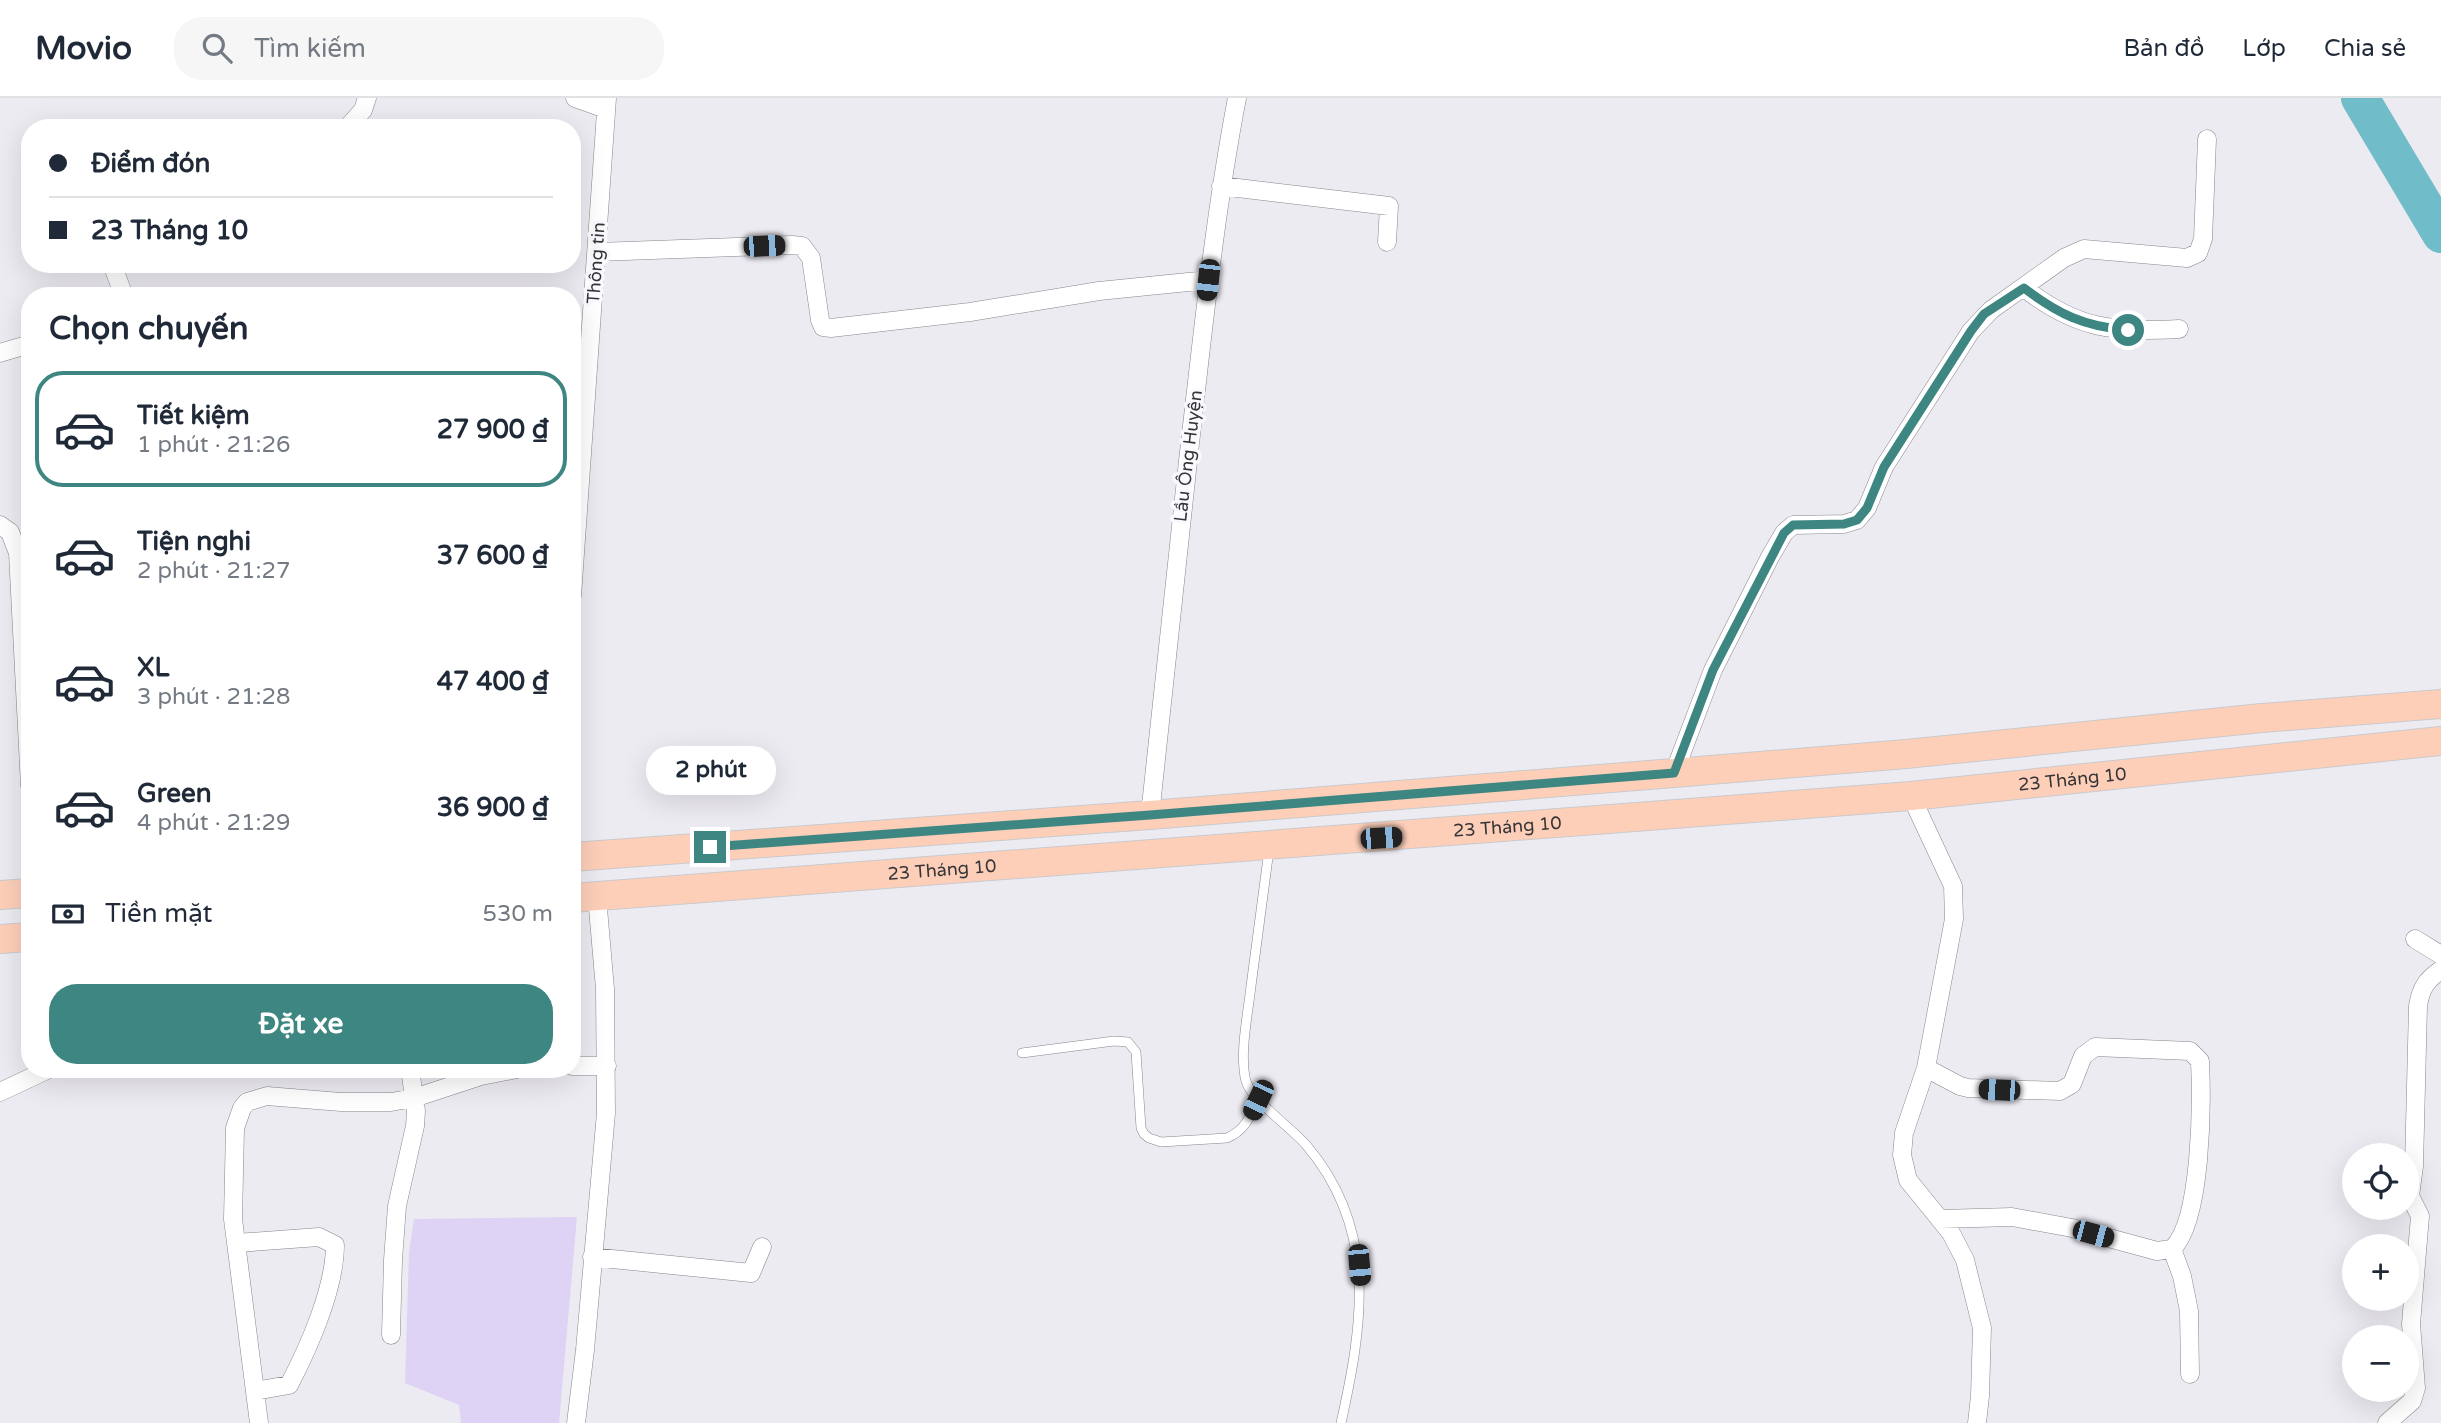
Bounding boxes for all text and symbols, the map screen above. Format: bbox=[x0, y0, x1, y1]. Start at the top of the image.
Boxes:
search box bbox=[174, 17, 664, 80]
text: Movio bbox=[35, 29, 132, 68]
icon: search bbox=[198, 29, 236, 67]
text: Tìm kiếm bbox=[254, 33, 366, 64]
text: Bản đồ bbox=[2123, 34, 2204, 63]
text: Lớp bbox=[2242, 34, 2286, 63]
text: Chia sẻ bbox=[2324, 34, 2406, 63]
text: Điểm đón bbox=[91, 148, 210, 179]
text: 23 Tháng 10 bbox=[91, 215, 248, 246]
street label: Thông tin bbox=[582, 221, 610, 305]
car bbox=[743, 235, 786, 257]
car bbox=[1196, 258, 1221, 302]
text: Chọn chuyến bbox=[49, 310, 248, 348]
route start bbox=[2112, 314, 2144, 346]
street label: Lầu Ông Huyện bbox=[1169, 389, 1207, 523]
icon: car bbox=[53, 398, 116, 461]
text: Tiết kiệm bbox=[137, 400, 250, 431]
text: 27 900 ₫ bbox=[437, 414, 549, 445]
text: 1 phút · 21:26 bbox=[137, 431, 290, 459]
icon: car bbox=[53, 524, 116, 587]
text: Tiện nghi bbox=[137, 526, 251, 557]
text: 37 600 ₫ bbox=[437, 540, 549, 571]
text: 2 phút · 21:27 bbox=[137, 557, 290, 585]
icon: car bbox=[53, 650, 116, 713]
text: XL bbox=[137, 652, 169, 683]
text: 47 400 ₫ bbox=[437, 666, 549, 697]
text: 3 phút · 21:28 bbox=[137, 683, 290, 711]
callout: 2 phút bbox=[645, 746, 775, 794]
text: 2 phút bbox=[675, 756, 747, 784]
street label: 23 Tháng 10 bbox=[2017, 763, 2128, 796]
icon: car bbox=[53, 776, 116, 839]
text: Green bbox=[137, 778, 212, 809]
text: 36 900 ₫ bbox=[437, 792, 549, 823]
text: 4 phút · 21:29 bbox=[137, 809, 290, 837]
street label: 23 Tháng 10 bbox=[1452, 812, 1562, 842]
car bbox=[1360, 826, 1403, 850]
route end bbox=[694, 831, 726, 863]
street label: 23 Tháng 10 bbox=[887, 855, 997, 885]
icon: cash bbox=[49, 895, 87, 933]
text: Tiền mặt bbox=[105, 898, 212, 929]
text: 530 m bbox=[483, 900, 553, 928]
button: Đặt xe bbox=[49, 984, 553, 1064]
car bbox=[1240, 1077, 1277, 1123]
car bbox=[1978, 1079, 2021, 1101]
map controls bbox=[2342, 1143, 2419, 1402]
button: locate bbox=[2342, 1143, 2419, 1220]
car bbox=[2070, 1218, 2117, 1250]
button: + bbox=[2342, 1234, 2419, 1311]
car bbox=[1347, 1243, 1372, 1287]
button: − bbox=[2342, 1325, 2419, 1402]

